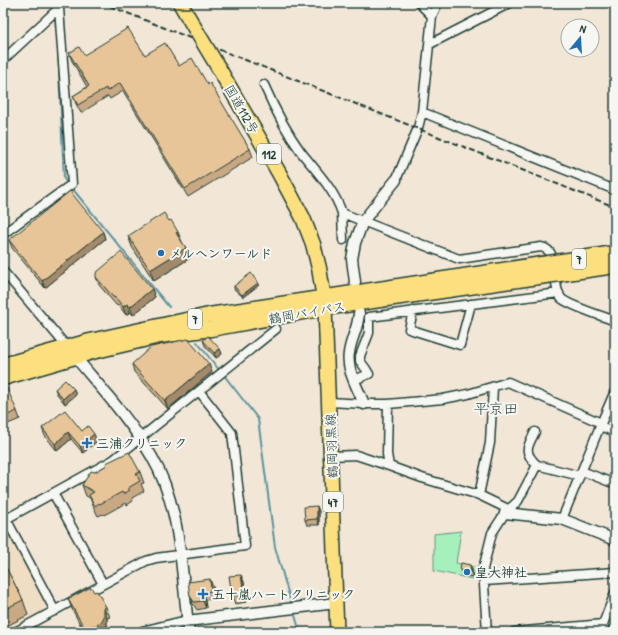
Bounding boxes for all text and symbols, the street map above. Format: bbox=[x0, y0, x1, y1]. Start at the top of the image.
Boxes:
north arrow bbox=[560, 18, 600, 58]
text: N bbox=[578, 21, 588, 36]
street label: 国道112号 bbox=[221, 81, 263, 137]
road number: 112 bbox=[257, 144, 281, 164]
place label: メルヘンワールド bbox=[169, 244, 272, 262]
marker: メルヘンワールド bbox=[156, 248, 166, 258]
road number: 7 bbox=[572, 249, 586, 269]
street label: 鶴岡バイパス bbox=[267, 296, 347, 328]
road number: 7 bbox=[188, 309, 202, 329]
district label: 平京田 bbox=[473, 398, 519, 419]
street label: 鶴岡羽黒線 bbox=[321, 412, 341, 479]
place label: 三浦クリニック bbox=[96, 434, 187, 452]
marker: 三浦クリニック bbox=[81, 437, 93, 449]
road number: 47 bbox=[323, 492, 343, 512]
place label: 皇大神社 bbox=[475, 563, 527, 581]
marker: 皇大神社 bbox=[462, 567, 472, 577]
place label: 五十嵐ハートクリニック bbox=[212, 585, 355, 603]
marker: 五十嵐ハートクリニック bbox=[197, 588, 209, 600]

